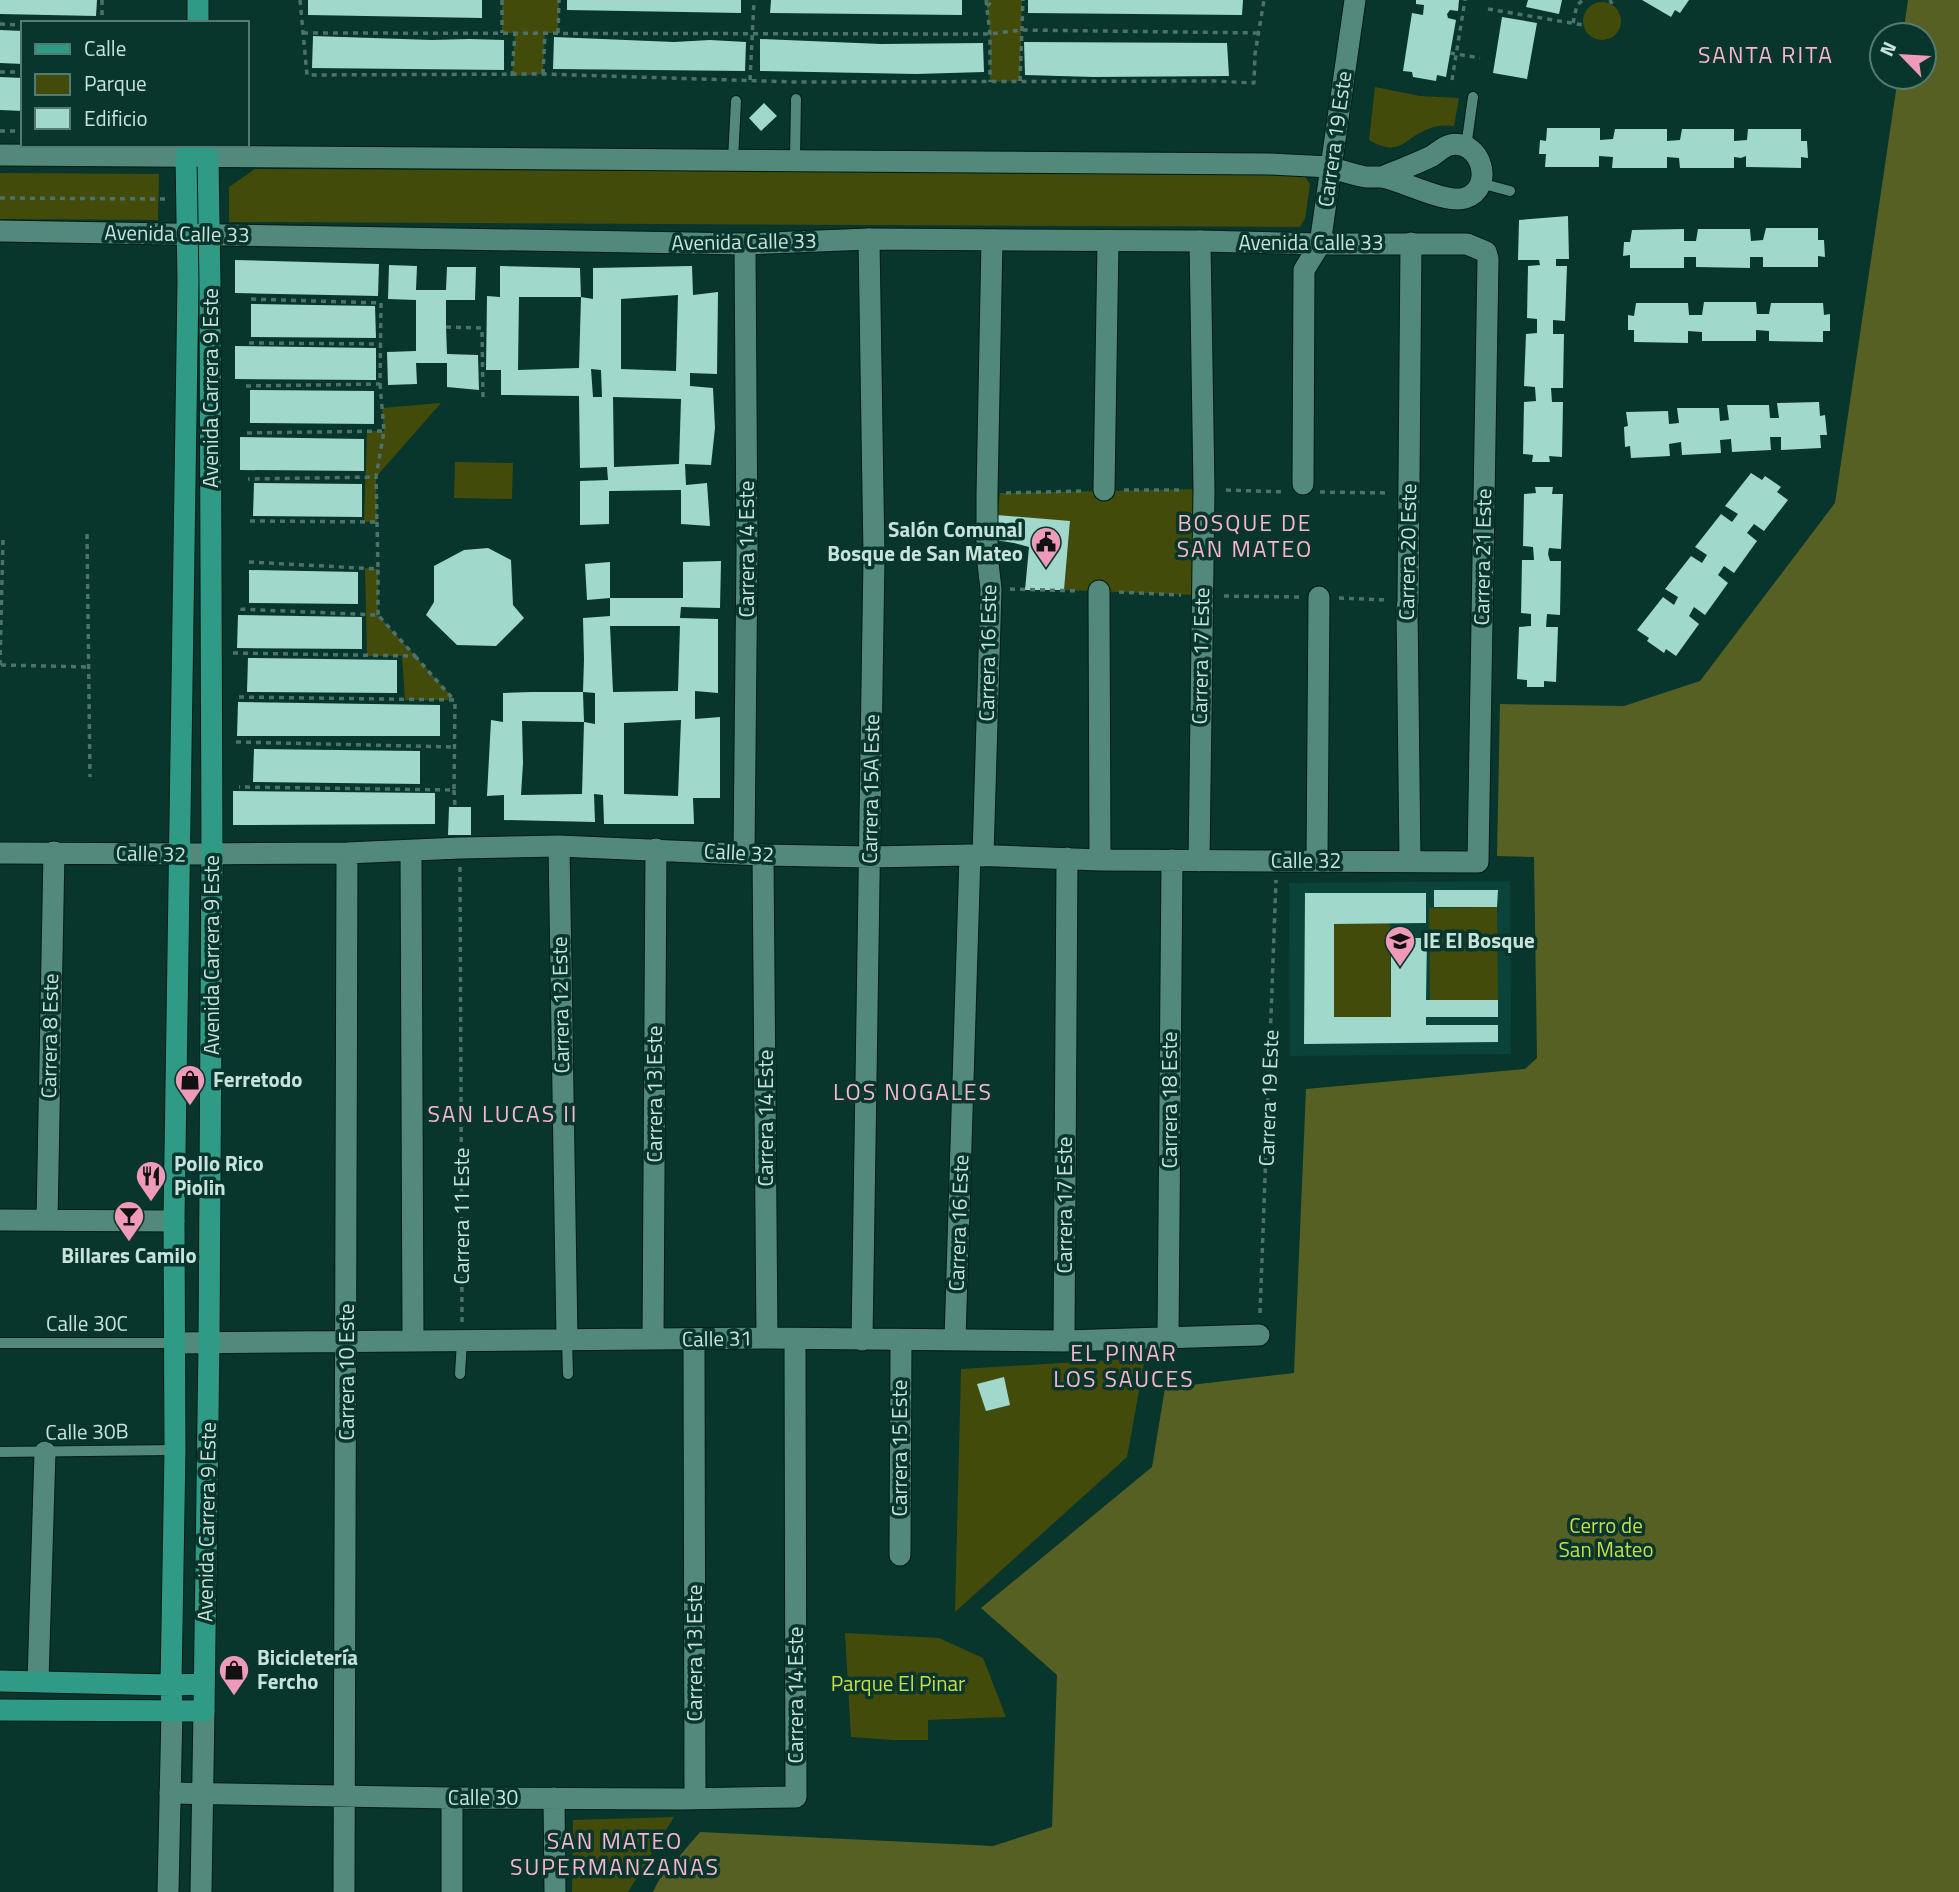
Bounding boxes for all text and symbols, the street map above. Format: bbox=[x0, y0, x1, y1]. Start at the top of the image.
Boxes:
legend bbox=[21, 21, 248, 147]
north arrow bbox=[1868, 21, 1938, 91]
text: Calle bbox=[84, 32, 126, 64]
district label: SANTA RITA bbox=[1698, 37, 1834, 72]
text: N bbox=[1871, 37, 1903, 61]
text: Parque bbox=[84, 67, 147, 99]
street label: Carrera 19 Este bbox=[1309, 69, 1359, 209]
text: Edificio bbox=[84, 102, 148, 134]
street label: Avenida Calle 33 bbox=[104, 216, 250, 250]
street label: Avenida Calle 33 bbox=[671, 224, 817, 258]
street label: Avenida Calle 33 bbox=[1238, 226, 1384, 258]
street label: Avenida Carrera 9 Este bbox=[194, 288, 226, 488]
street label: Carrera 14 Este bbox=[730, 481, 762, 617]
street label: Carrera 20 Este bbox=[1390, 483, 1424, 621]
street label: Carrera 21 Este bbox=[1465, 488, 1499, 626]
district label: BOSQUE DE SAN MATEO bbox=[1177, 505, 1313, 566]
place label: Salón Comunal Bosque de San Mateo bbox=[827, 513, 1023, 569]
public building icon: Salón Comunal Bosque de San Mateo bbox=[1029, 525, 1063, 569]
street label: Carrera 16 Este bbox=[970, 584, 1004, 722]
street label: Carrera 17 Este bbox=[1183, 587, 1217, 725]
street label: Carrera 15A Este bbox=[853, 714, 887, 864]
street label: Calle 32 bbox=[703, 834, 775, 870]
street label: Calle 32 bbox=[116, 836, 186, 870]
street label: Calle 32 bbox=[1271, 844, 1341, 876]
street label: Avenida Carrera 9 Este bbox=[195, 855, 227, 1055]
school or university icon: IE El Bosque bbox=[1383, 924, 1417, 968]
place label: IE El Bosque bbox=[1423, 924, 1535, 956]
street label: Carrera 12 Este bbox=[543, 936, 577, 1074]
street label: Carrera 8 Este bbox=[32, 973, 66, 1099]
street label: Carrera 13 Este bbox=[638, 1026, 670, 1162]
street label: Carrera 19 Este bbox=[1250, 1029, 1286, 1167]
street label: Carrera 18 Este bbox=[1153, 1032, 1185, 1168]
street label: Carrera 14 Este bbox=[749, 1050, 781, 1186]
shop icon: Ferretodo bbox=[173, 1063, 207, 1107]
place label: Ferretodo bbox=[213, 1063, 302, 1095]
district label: LOS NOGALES bbox=[833, 1074, 993, 1109]
district label: SAN LUCAS II bbox=[428, 1096, 578, 1131]
street label: Carrera 17 Este bbox=[1048, 1137, 1080, 1273]
place label: Pollo Rico Piolin bbox=[174, 1147, 264, 1203]
street label: Carrera 11 Este bbox=[445, 1148, 477, 1284]
street label: Carrera 16 Este bbox=[940, 1154, 976, 1292]
restaurant icon: Pollo Rico Piolin bbox=[134, 1159, 168, 1203]
bar icon: Billares Camilo bbox=[112, 1199, 146, 1243]
place label: Billares Camilo bbox=[61, 1239, 197, 1271]
street label: Carrera 10 Este bbox=[330, 1304, 362, 1440]
street label: Calle 30C bbox=[46, 1307, 128, 1339]
street label: Calle 31 bbox=[682, 1321, 752, 1355]
district label: EL PINAR LOS SAUCES bbox=[1053, 1335, 1195, 1396]
street label: Carrera 15 Este bbox=[883, 1380, 915, 1516]
street label: Calle 30B bbox=[45, 1414, 129, 1448]
street label: Avenida Carrera 9 Este bbox=[188, 1422, 224, 1622]
park label: Cerro de San Mateo bbox=[1558, 1509, 1654, 1565]
street label: Carrera 13 Este bbox=[678, 1585, 710, 1721]
street label: Carrera 14 Este bbox=[779, 1627, 811, 1763]
place label: Bicicletería Fercho bbox=[257, 1641, 358, 1697]
shop icon: Bicicletería Fercho bbox=[217, 1653, 251, 1697]
park label: Parque El Pinar bbox=[831, 1667, 965, 1699]
street label: Calle 30 bbox=[448, 1781, 518, 1813]
district label: SAN MATEO SUPERMANZANAS bbox=[510, 1823, 720, 1884]

